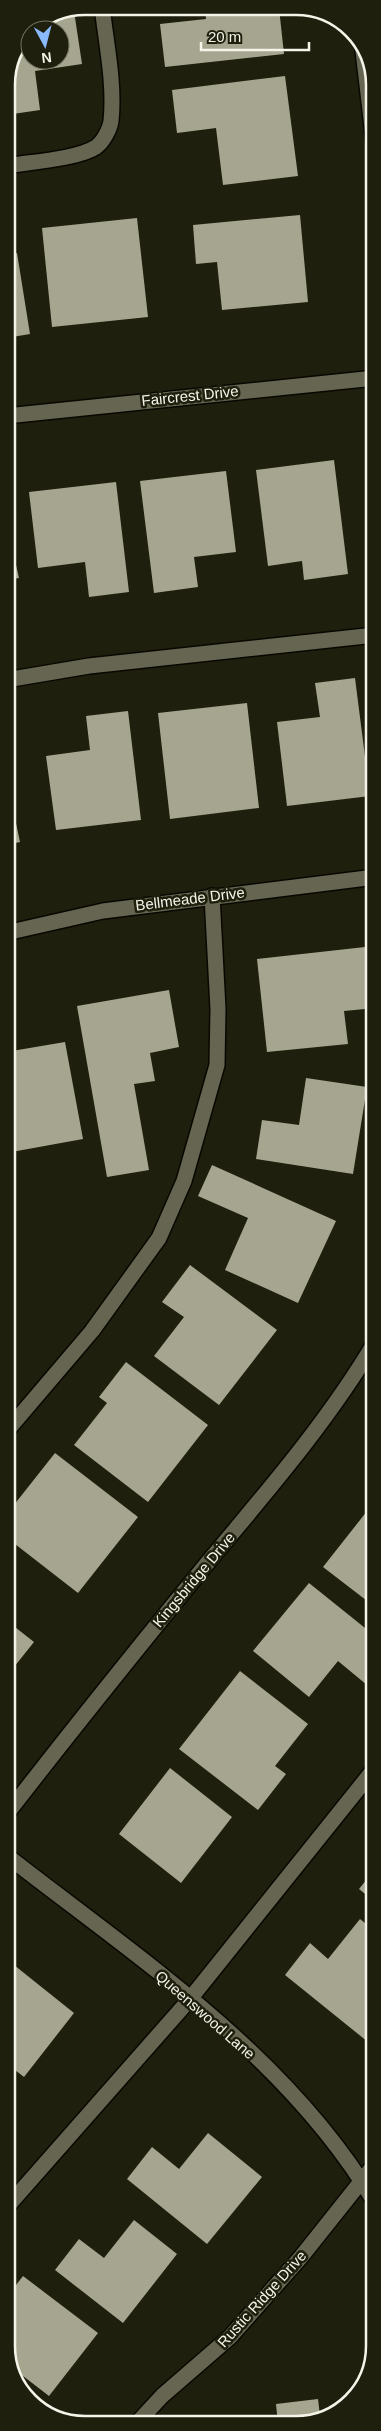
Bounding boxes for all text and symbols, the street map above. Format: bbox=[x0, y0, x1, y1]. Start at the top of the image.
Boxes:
north arrow bbox=[20, 20, 70, 70]
scale bar bbox=[201, 20, 308, 52]
text: 20 m bbox=[208, 28, 241, 45]
text: N bbox=[41, 49, 53, 66]
street label: Faircrest Drive bbox=[141, 382, 239, 409]
street label: Bellmeade Drive bbox=[134, 883, 246, 914]
street label: Kingsbridge Drive bbox=[149, 1529, 238, 1630]
street label: Queenswood Lane bbox=[152, 1967, 258, 2062]
street label: Rustic Ridge Drive bbox=[214, 2247, 310, 2351]

